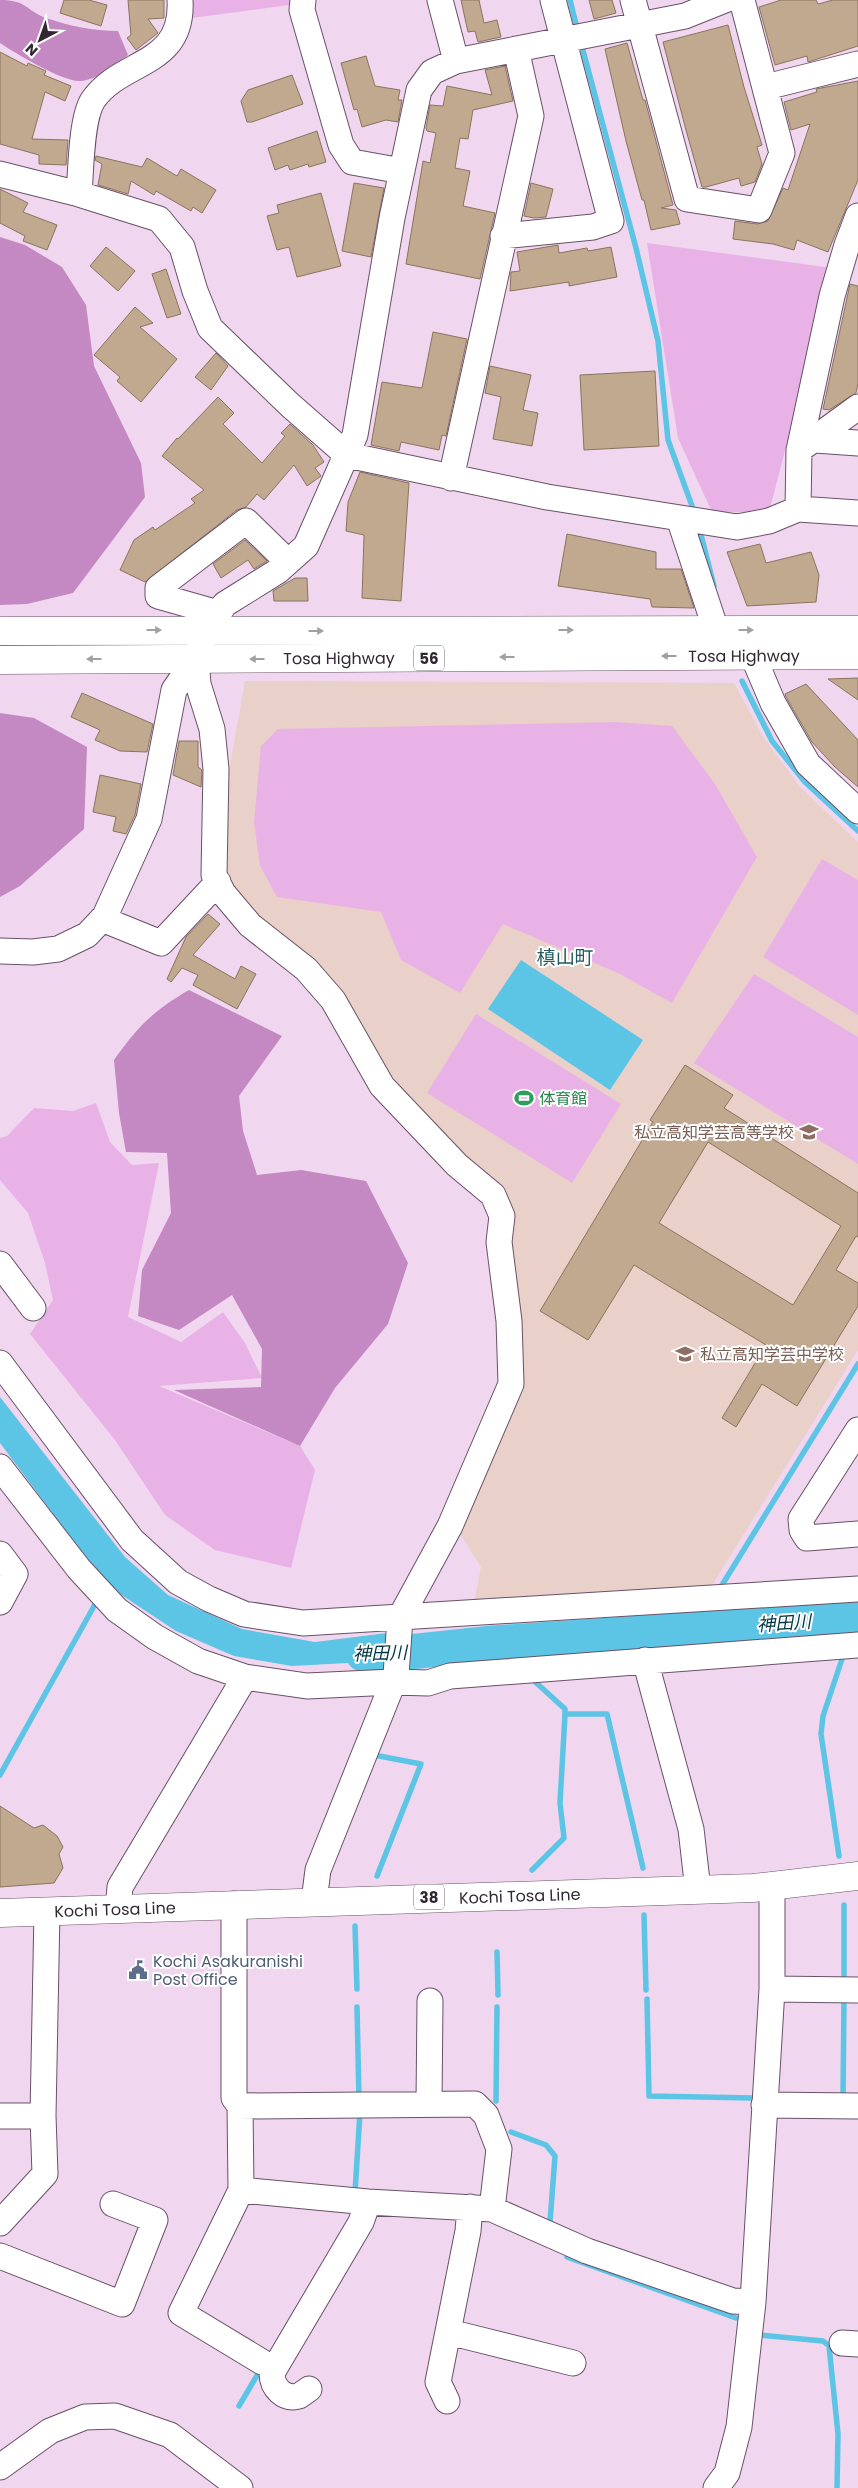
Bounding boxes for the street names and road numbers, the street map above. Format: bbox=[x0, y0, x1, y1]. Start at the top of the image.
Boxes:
street label: Tosa Highway bbox=[688, 644, 800, 667]
street label: Tosa Highway bbox=[283, 646, 395, 670]
road number: 56 bbox=[414, 646, 444, 670]
street label: Kochi Tosa Line bbox=[459, 1882, 581, 1909]
road number: 38 bbox=[414, 1884, 444, 1910]
street label: Kochi Tosa Line bbox=[54, 1896, 176, 1923]

